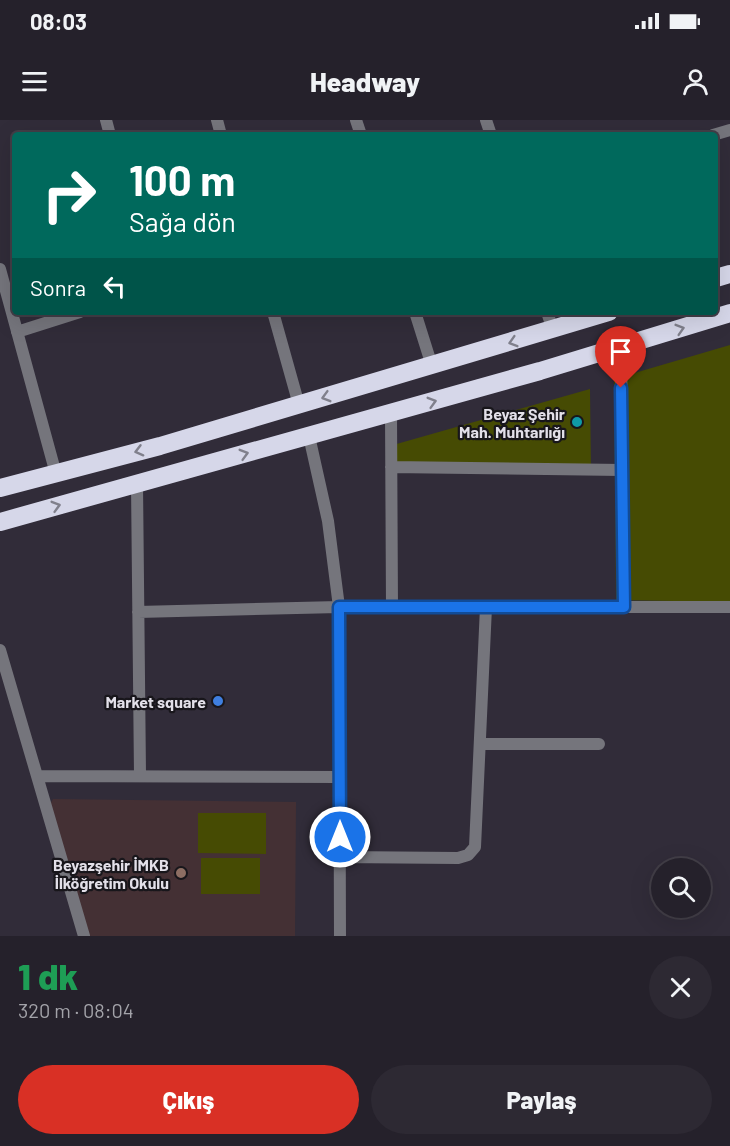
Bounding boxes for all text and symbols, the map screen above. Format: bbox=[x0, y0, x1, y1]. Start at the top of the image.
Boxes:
text: 08:03 bbox=[30, 8, 87, 34]
icon: menu bbox=[18, 65, 51, 98]
text: Headway bbox=[310, 65, 420, 97]
icon: person bbox=[679, 65, 712, 98]
text: 100 m bbox=[129, 154, 235, 204]
icon: right bbox=[30, 156, 108, 234]
text: Sağa dön bbox=[129, 205, 236, 237]
icon: left bbox=[98, 270, 131, 303]
text: Sonra bbox=[30, 274, 86, 300]
one-way arrow bbox=[674, 324, 685, 336]
pin bbox=[595, 326, 646, 388]
one-way arrow bbox=[508, 335, 519, 347]
icon: arrive bbox=[604, 335, 637, 368]
one-way arrow bbox=[321, 390, 332, 402]
one-way arrow bbox=[427, 396, 437, 409]
place label: Beyaz Şehir Mah. Muhtarlığı bbox=[459, 404, 565, 441]
marker: Beyaz Şehir Mah. Muhtarlığı bbox=[570, 415, 584, 429]
one-way arrow bbox=[134, 444, 144, 457]
one-way arrow bbox=[238, 449, 249, 461]
one-way arrow bbox=[51, 501, 61, 514]
place label: Market square bbox=[105, 692, 206, 711]
marker: Market square bbox=[211, 694, 225, 708]
position arrow bbox=[308, 805, 372, 869]
place label: Beyazşehir İMKB İlköğretim Okulu bbox=[53, 855, 169, 892]
map controls bbox=[651, 858, 711, 918]
button: search bbox=[651, 858, 711, 918]
marker: Beyazşehir İMKB İlköğretim Okulu bbox=[174, 866, 188, 880]
text: 1 dk bbox=[18, 954, 78, 997]
button: close bbox=[649, 956, 712, 1019]
text: 320 m · 08:04 bbox=[18, 998, 134, 1022]
button: Çıkış bbox=[18, 1065, 359, 1134]
button: Paylaş bbox=[371, 1065, 712, 1134]

